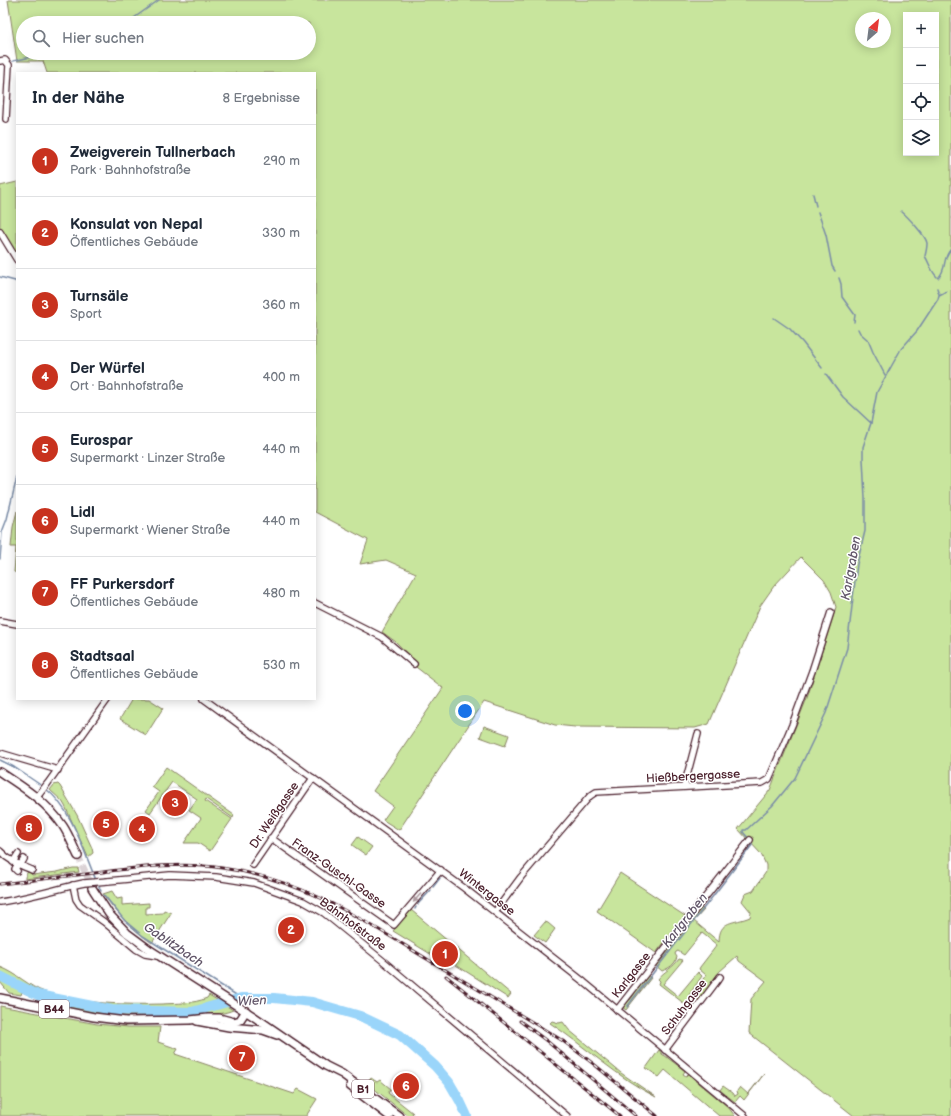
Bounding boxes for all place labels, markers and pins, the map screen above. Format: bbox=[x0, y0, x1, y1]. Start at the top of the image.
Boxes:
pin: 3 bbox=[162, 788, 188, 818]
pin: 5 bbox=[93, 809, 119, 839]
pin: 8 bbox=[16, 813, 42, 843]
pin: 4 bbox=[129, 814, 155, 844]
pin: 2 bbox=[278, 915, 304, 945]
pin: 1 bbox=[432, 939, 458, 969]
pin: 7 bbox=[229, 1043, 255, 1073]
pin: 6 bbox=[393, 1071, 419, 1101]

